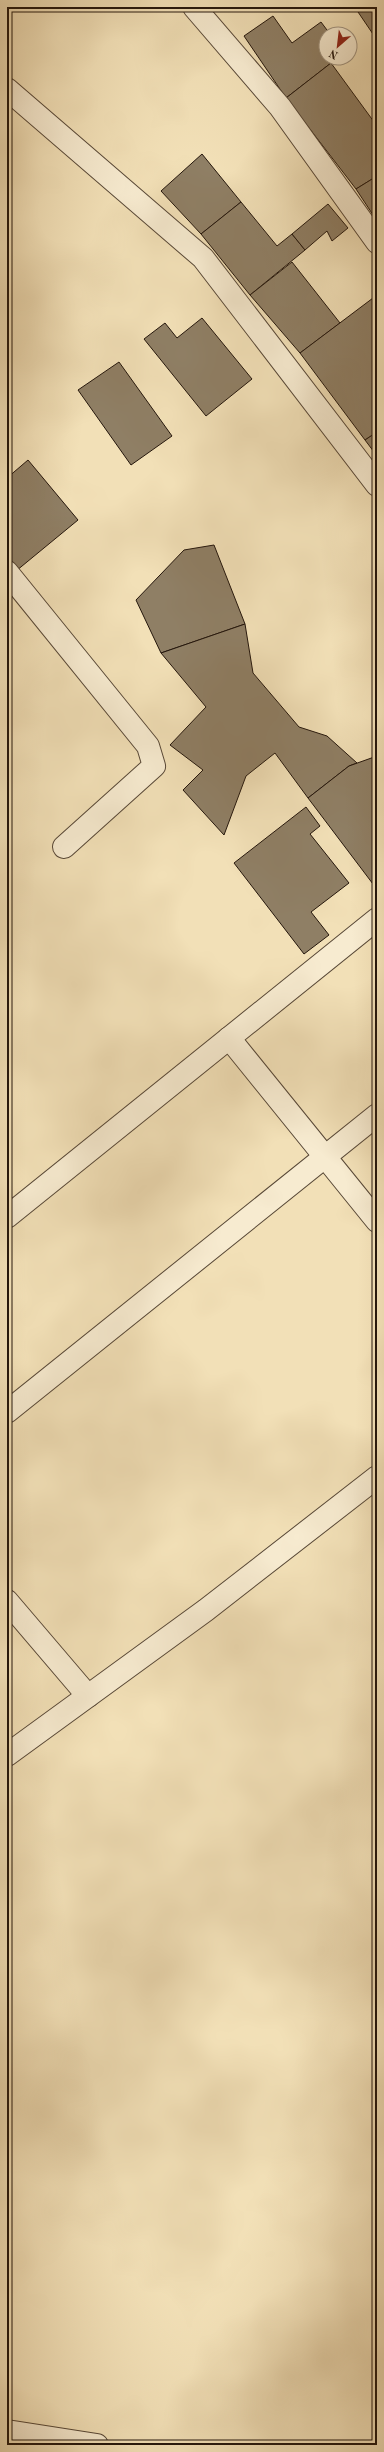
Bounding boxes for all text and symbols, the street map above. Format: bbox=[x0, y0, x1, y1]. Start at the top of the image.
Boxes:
north arrow bbox=[318, 26, 358, 66]
text: N bbox=[327, 46, 340, 60]

